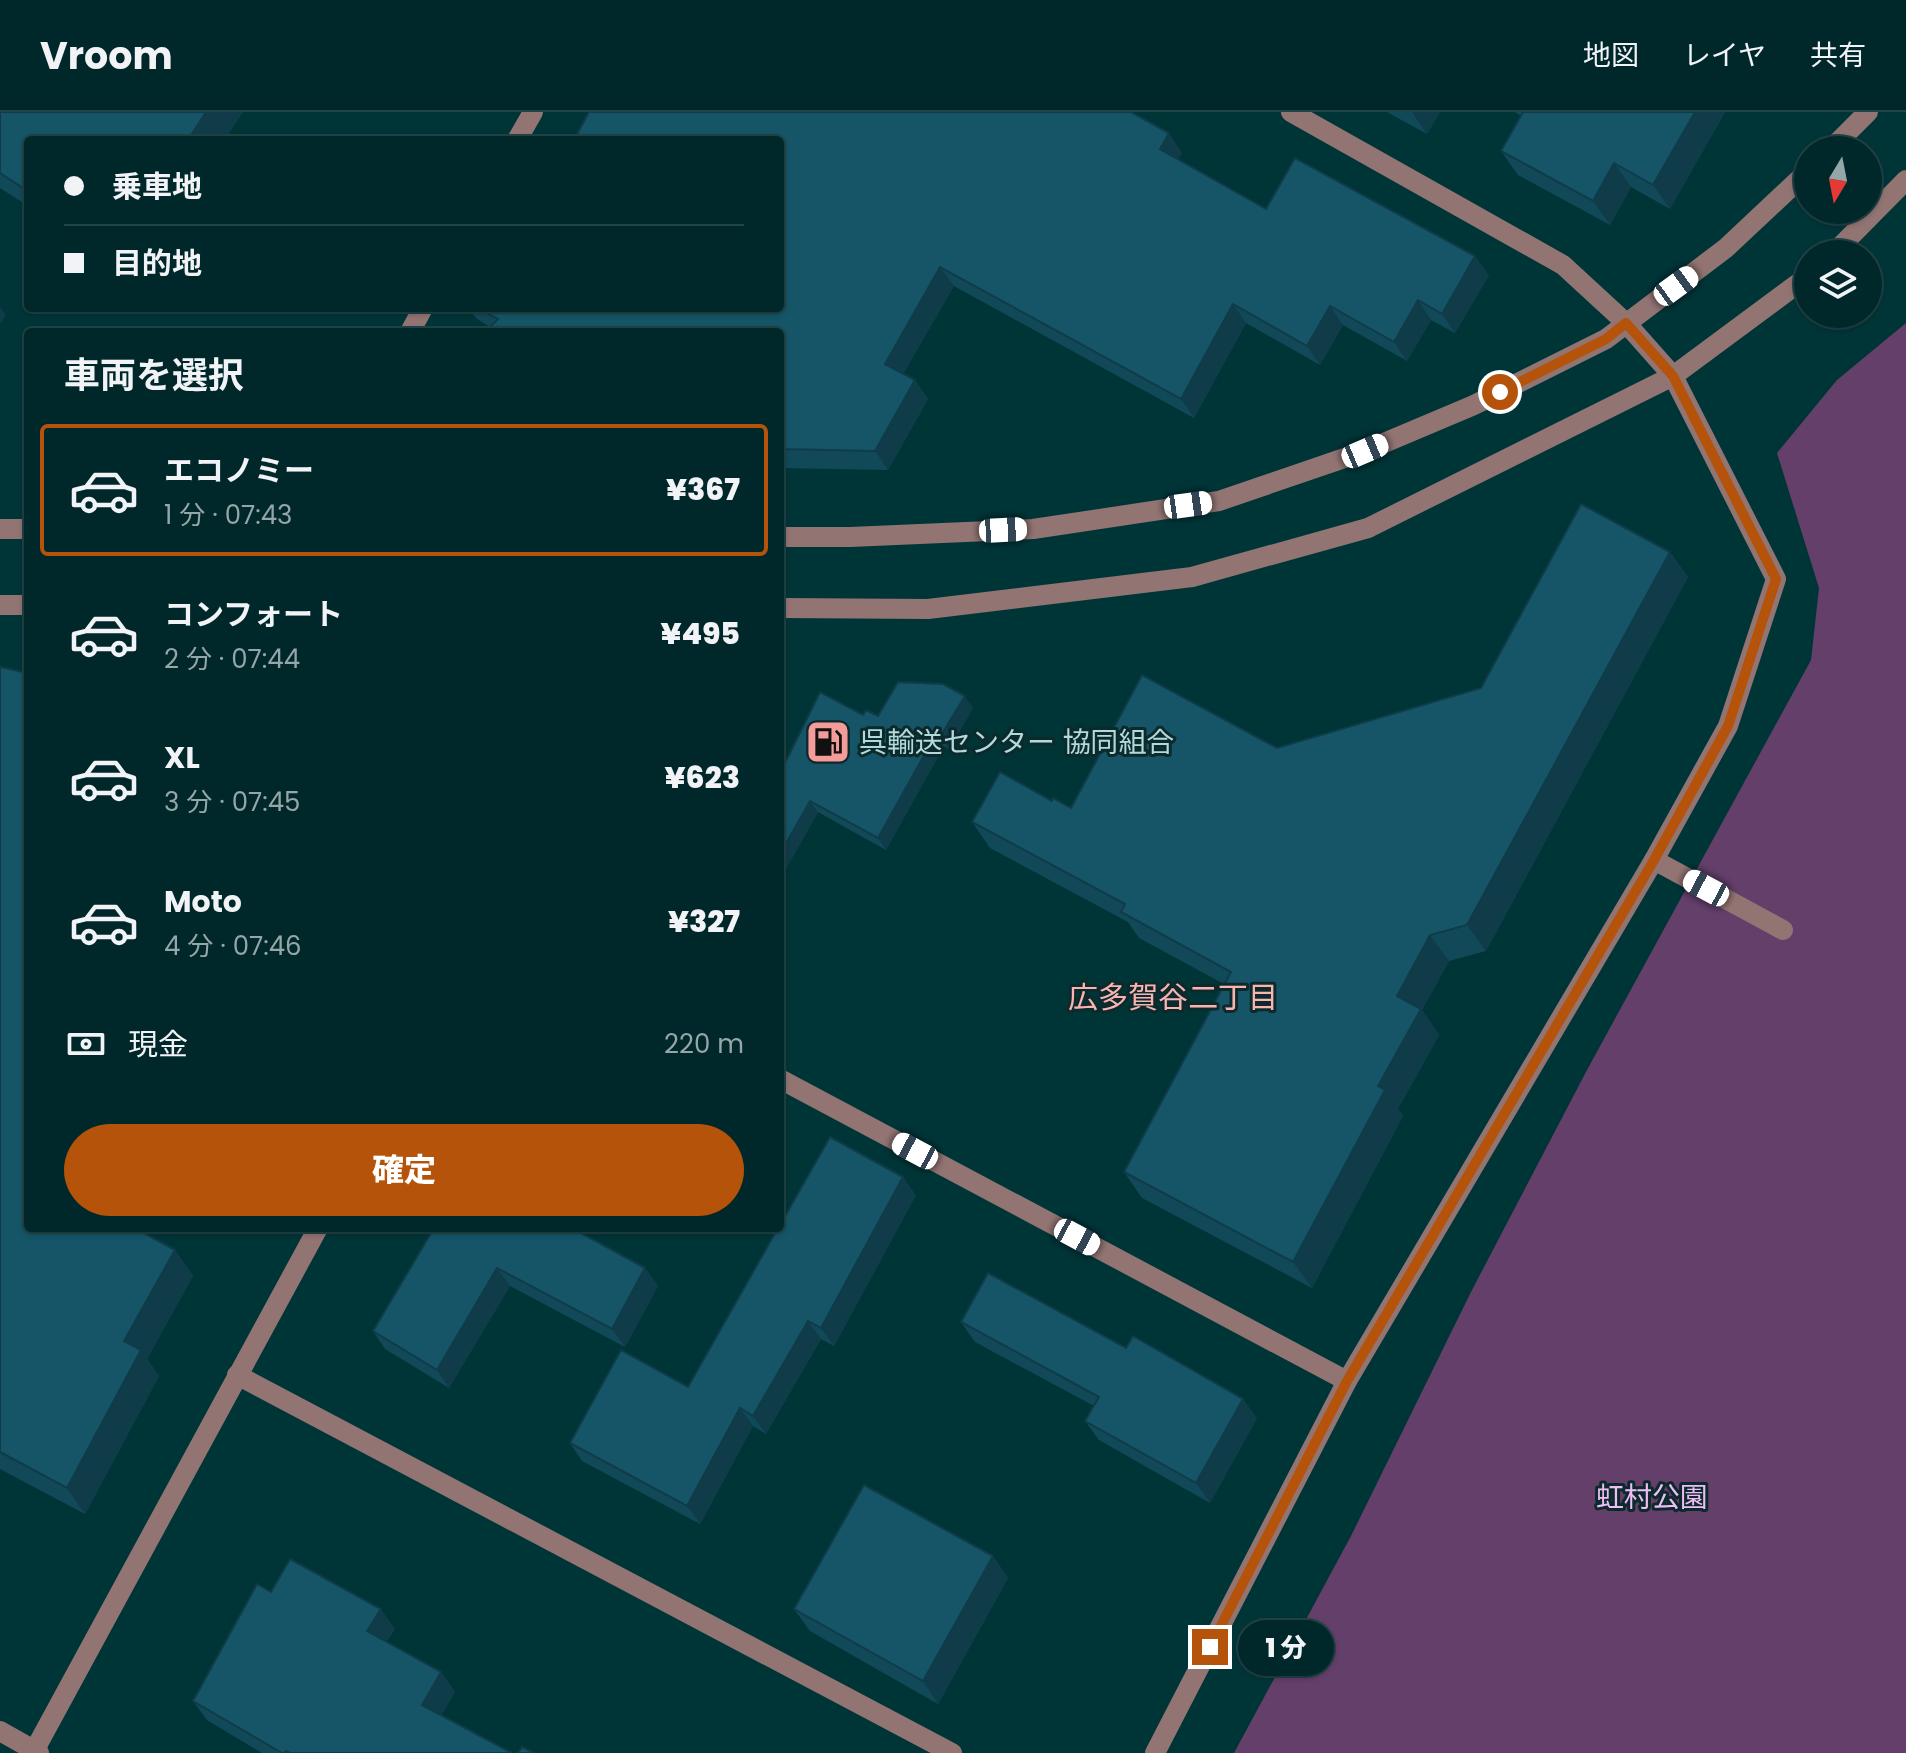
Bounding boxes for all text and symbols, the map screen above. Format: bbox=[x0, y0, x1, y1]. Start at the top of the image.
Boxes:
text: Vroom bbox=[40, 29, 173, 82]
text: 地図 bbox=[1583, 36, 1639, 75]
text: レイヤ bbox=[1683, 36, 1766, 75]
text: 共有 bbox=[1810, 36, 1866, 75]
north arrow bbox=[1794, 136, 1882, 224]
map controls bbox=[1794, 136, 1882, 328]
text: 乗車地 bbox=[112, 165, 202, 208]
button: layers bbox=[1794, 240, 1882, 328]
text: 目的地 bbox=[112, 242, 202, 285]
car bbox=[1650, 262, 1702, 310]
text: 車両を選択 bbox=[64, 350, 244, 401]
route start bbox=[1482, 374, 1518, 410]
car bbox=[1338, 431, 1392, 471]
text: エコノミー bbox=[164, 449, 314, 492]
icon: car bbox=[68, 454, 140, 526]
text: ¥367 bbox=[666, 468, 740, 511]
car bbox=[1163, 490, 1213, 520]
text: 1 分 · 07:43 bbox=[164, 497, 292, 533]
car bbox=[978, 517, 1028, 543]
text: コンフォート bbox=[164, 593, 343, 636]
icon: car bbox=[68, 598, 140, 670]
text: ¥495 bbox=[660, 612, 740, 655]
text: 2 分 · 07:44 bbox=[164, 641, 300, 677]
fuel station icon: 呉輸送センター 協同組合 bbox=[804, 718, 852, 766]
place label: 呉輸送センター 協同組合 bbox=[859, 723, 1174, 762]
text: XL bbox=[164, 736, 200, 779]
icon: car bbox=[68, 742, 140, 814]
text: ¥623 bbox=[665, 756, 740, 799]
text: 3 分 · 07:45 bbox=[164, 784, 300, 820]
car bbox=[1679, 866, 1733, 910]
text: Moto bbox=[164, 880, 242, 923]
icon: car bbox=[68, 886, 140, 958]
text: ¥327 bbox=[668, 900, 740, 943]
text: 4 分 · 07:46 bbox=[164, 928, 302, 964]
district label: 広多賀谷二丁目 bbox=[1068, 976, 1278, 1019]
icon: cash bbox=[64, 1022, 108, 1066]
text: 現金 bbox=[128, 1023, 188, 1066]
text: 220 m bbox=[664, 1026, 744, 1062]
button: 確定 bbox=[64, 1124, 744, 1216]
car bbox=[888, 1129, 942, 1173]
car bbox=[1050, 1215, 1104, 1259]
park label: 虹村公園 bbox=[1596, 1478, 1708, 1517]
callout: 1 分 bbox=[1238, 1619, 1334, 1675]
route end bbox=[1192, 1629, 1228, 1665]
text: 1 分 bbox=[1265, 1630, 1307, 1666]

